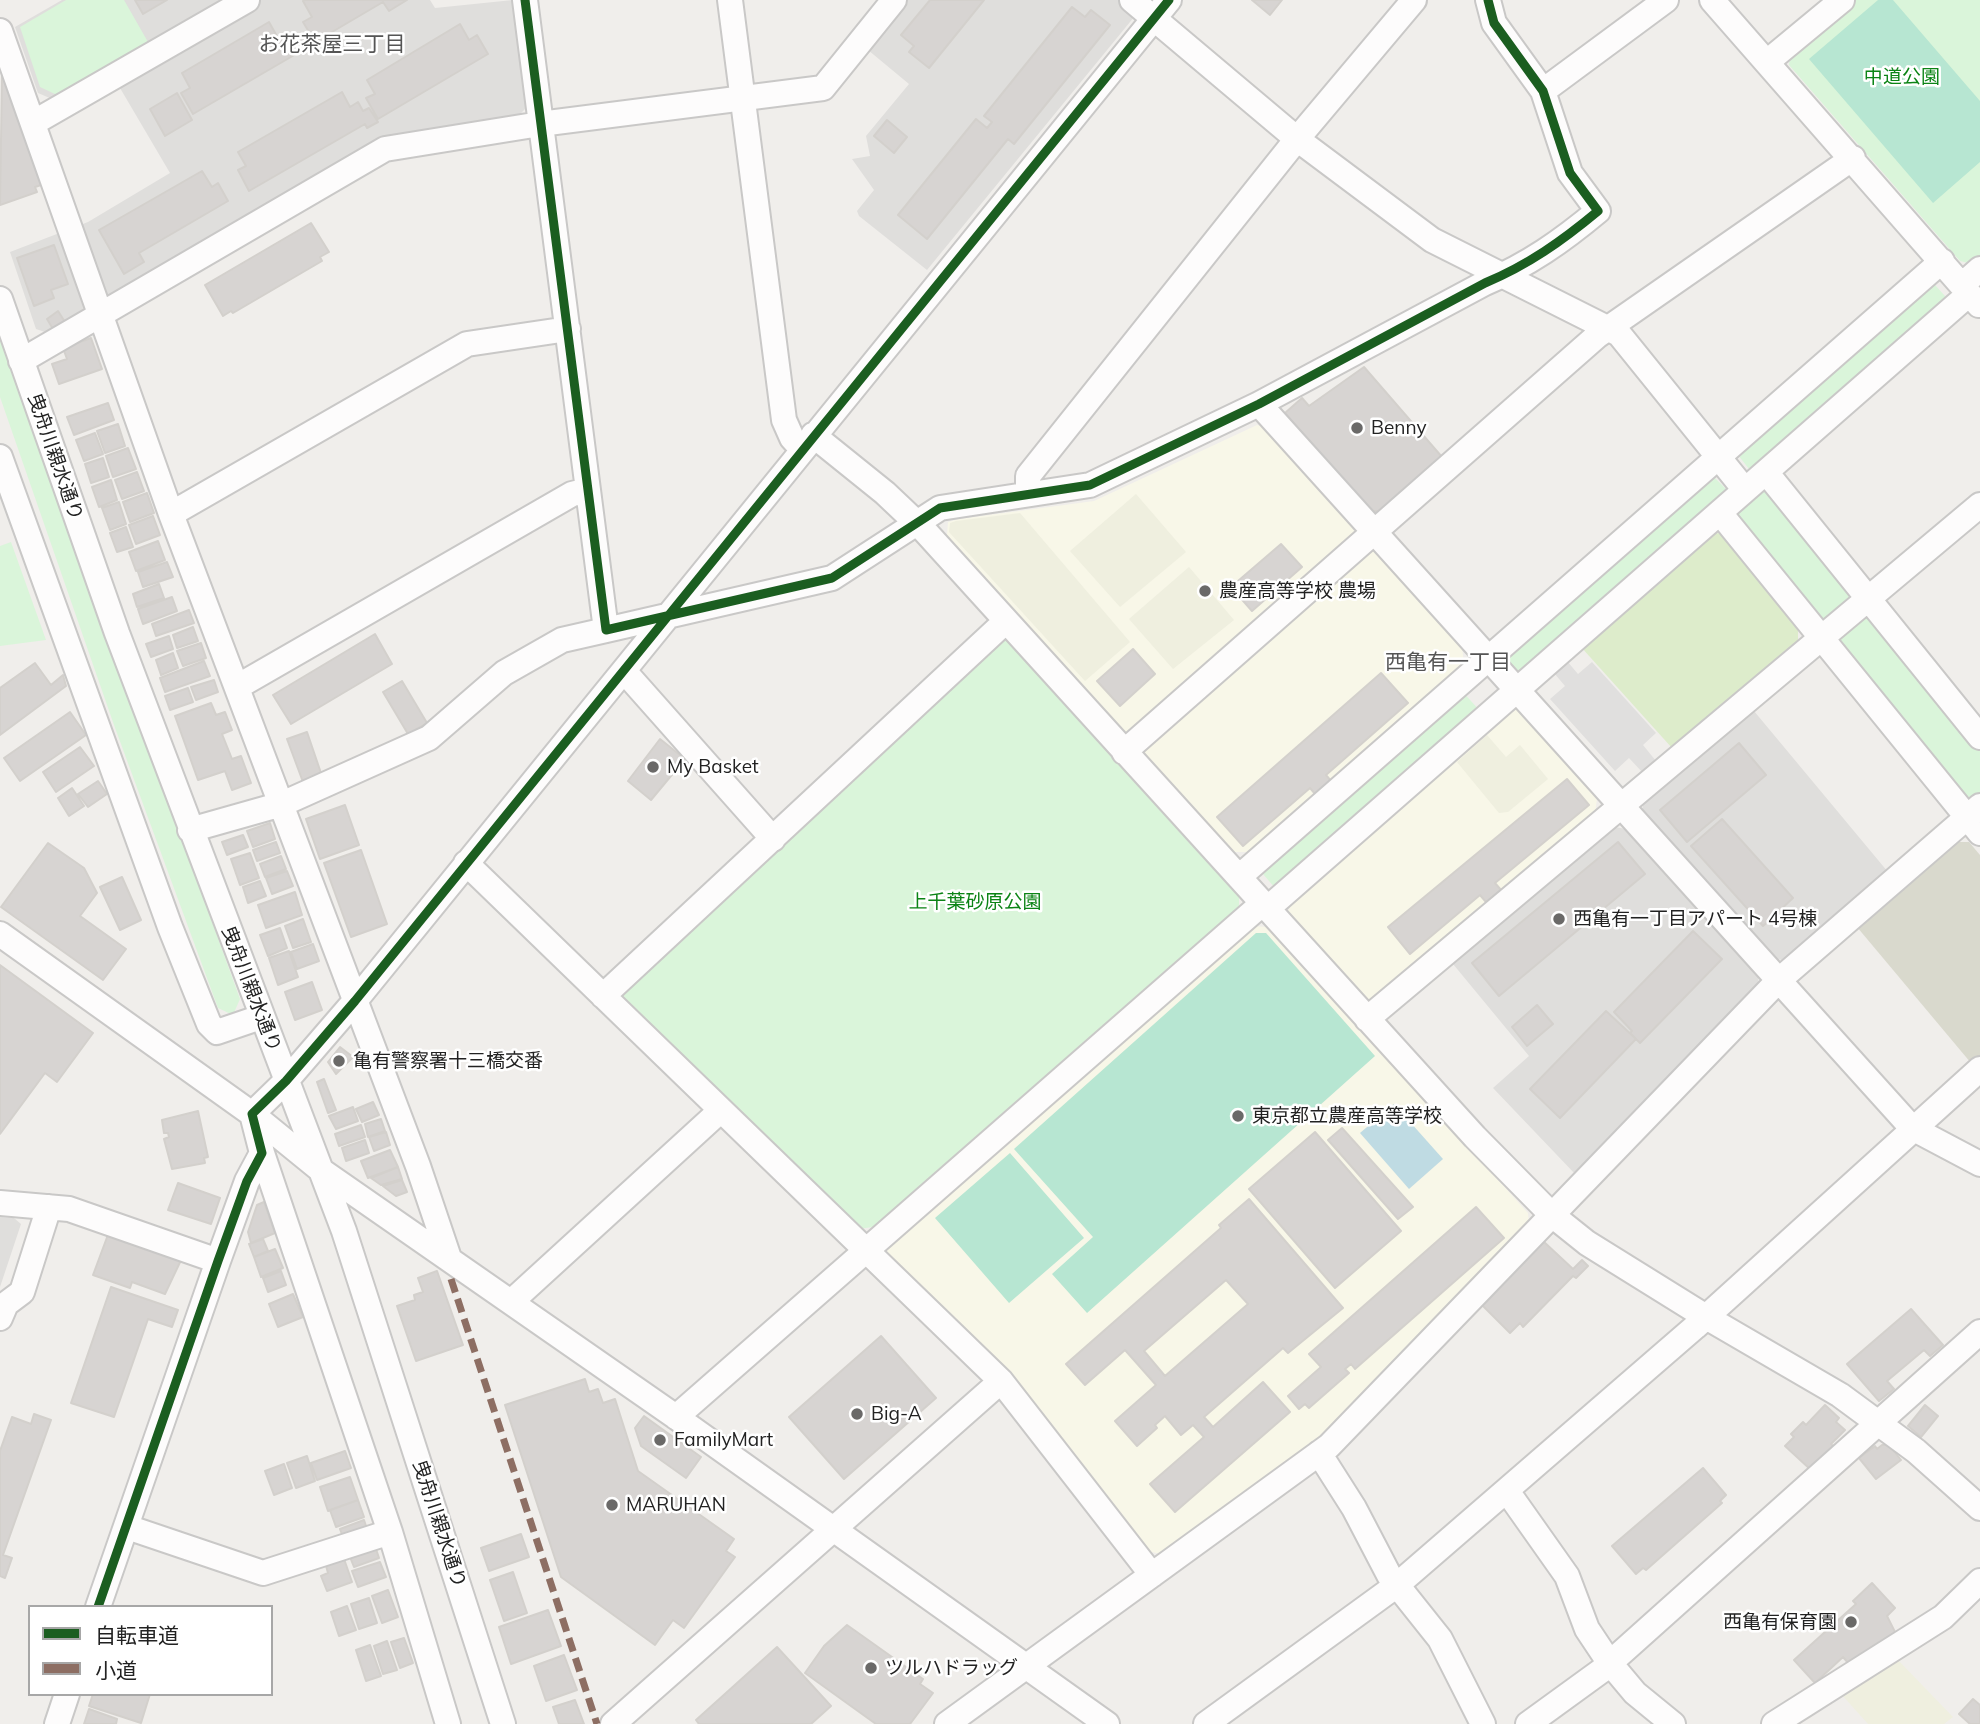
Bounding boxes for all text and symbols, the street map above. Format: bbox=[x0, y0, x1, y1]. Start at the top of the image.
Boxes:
district label: お花茶屋三丁目 bbox=[259, 32, 405, 58]
park label: 中道公園 bbox=[1864, 66, 1940, 88]
street label: 曳舟川親水通り bbox=[23, 390, 87, 524]
place label: Benny bbox=[1371, 417, 1427, 439]
marker: Benny bbox=[1349, 420, 1365, 436]
place label: 農産高等学校 農場 bbox=[1219, 580, 1376, 602]
marker: 農産高等学校 農場 bbox=[1197, 583, 1213, 599]
district label: 西亀有一丁目 bbox=[1385, 650, 1511, 676]
place label: My Basket bbox=[667, 756, 759, 778]
marker: My Basket bbox=[645, 759, 661, 775]
park label: 上千葉砂原公園 bbox=[909, 891, 1041, 913]
place label: 西亀有一丁目アパート 4号棟 bbox=[1573, 908, 1817, 930]
marker: 西亀有一丁目アパート 4号棟 bbox=[1551, 911, 1567, 927]
street label: 曳舟川親水通り bbox=[217, 923, 285, 1055]
place label: 亀有警察署十三橋交番 bbox=[353, 1050, 543, 1072]
marker: 亀有警察署十三橋交番 bbox=[331, 1053, 347, 1069]
place label: 東京都立農産高等学校 bbox=[1252, 1105, 1442, 1127]
marker: 東京都立農産高等学校 bbox=[1230, 1108, 1246, 1124]
place label: Big-A bbox=[871, 1403, 922, 1425]
marker: Big-A bbox=[849, 1406, 865, 1422]
place label: FamilyMart bbox=[674, 1429, 773, 1451]
marker: FamilyMart bbox=[652, 1432, 668, 1448]
street label: 曳舟川親水通り bbox=[408, 1457, 470, 1591]
place label: MARUHAN bbox=[626, 1494, 726, 1516]
marker: MARUHAN bbox=[604, 1497, 620, 1513]
legend bbox=[28, 1605, 273, 1696]
place label: 西亀有保育園 bbox=[1723, 1611, 1837, 1633]
marker: 西亀有保育園 bbox=[1843, 1614, 1859, 1630]
text: 自転車道 bbox=[95, 1622, 179, 1648]
text: 小道 bbox=[95, 1657, 137, 1683]
place label: ツルハドラッグ bbox=[885, 1657, 1018, 1679]
marker: ツルハドラッグ bbox=[863, 1660, 879, 1676]

